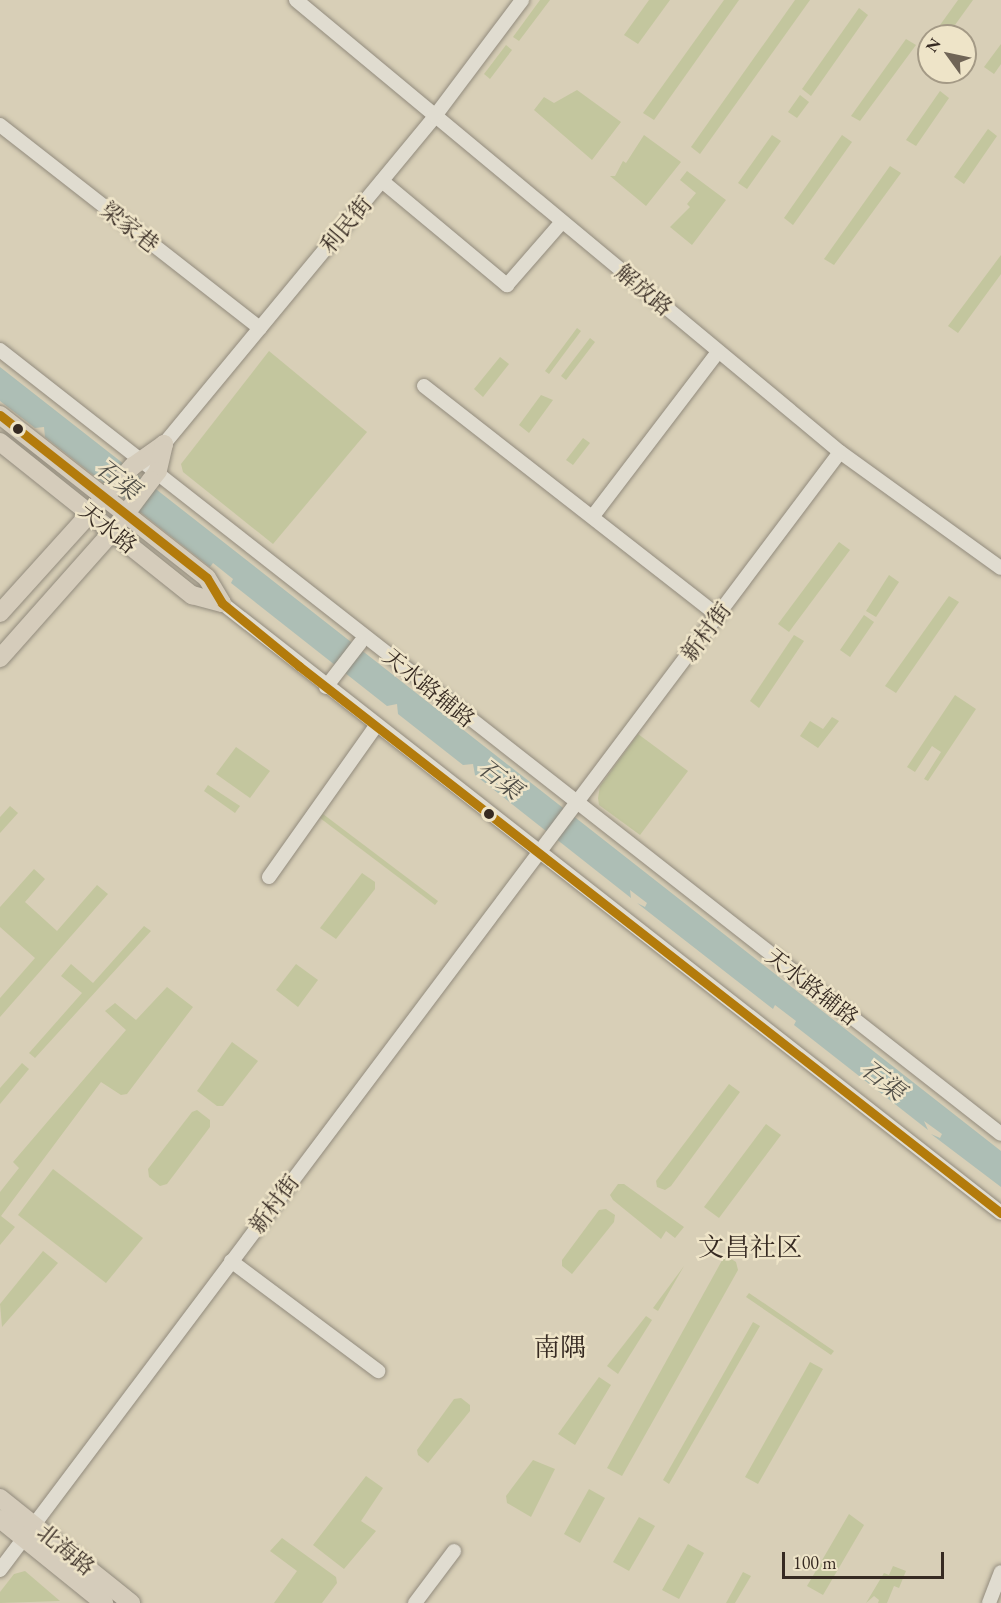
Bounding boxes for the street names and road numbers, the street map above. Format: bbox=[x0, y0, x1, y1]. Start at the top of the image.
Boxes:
street label: 利民街 bbox=[315, 191, 377, 259]
street label: 梁家巷 bbox=[96, 196, 164, 258]
street label: 解放路 bbox=[610, 259, 678, 321]
street label: 天水路 bbox=[74, 497, 142, 559]
street label: 新村街 bbox=[676, 598, 736, 666]
street label: 天水路辅路 bbox=[378, 643, 480, 733]
street label: 天水路辅路 bbox=[761, 943, 863, 1031]
street label: 新村街 bbox=[244, 1170, 304, 1238]
street label: 北海路 bbox=[32, 1519, 100, 1581]

